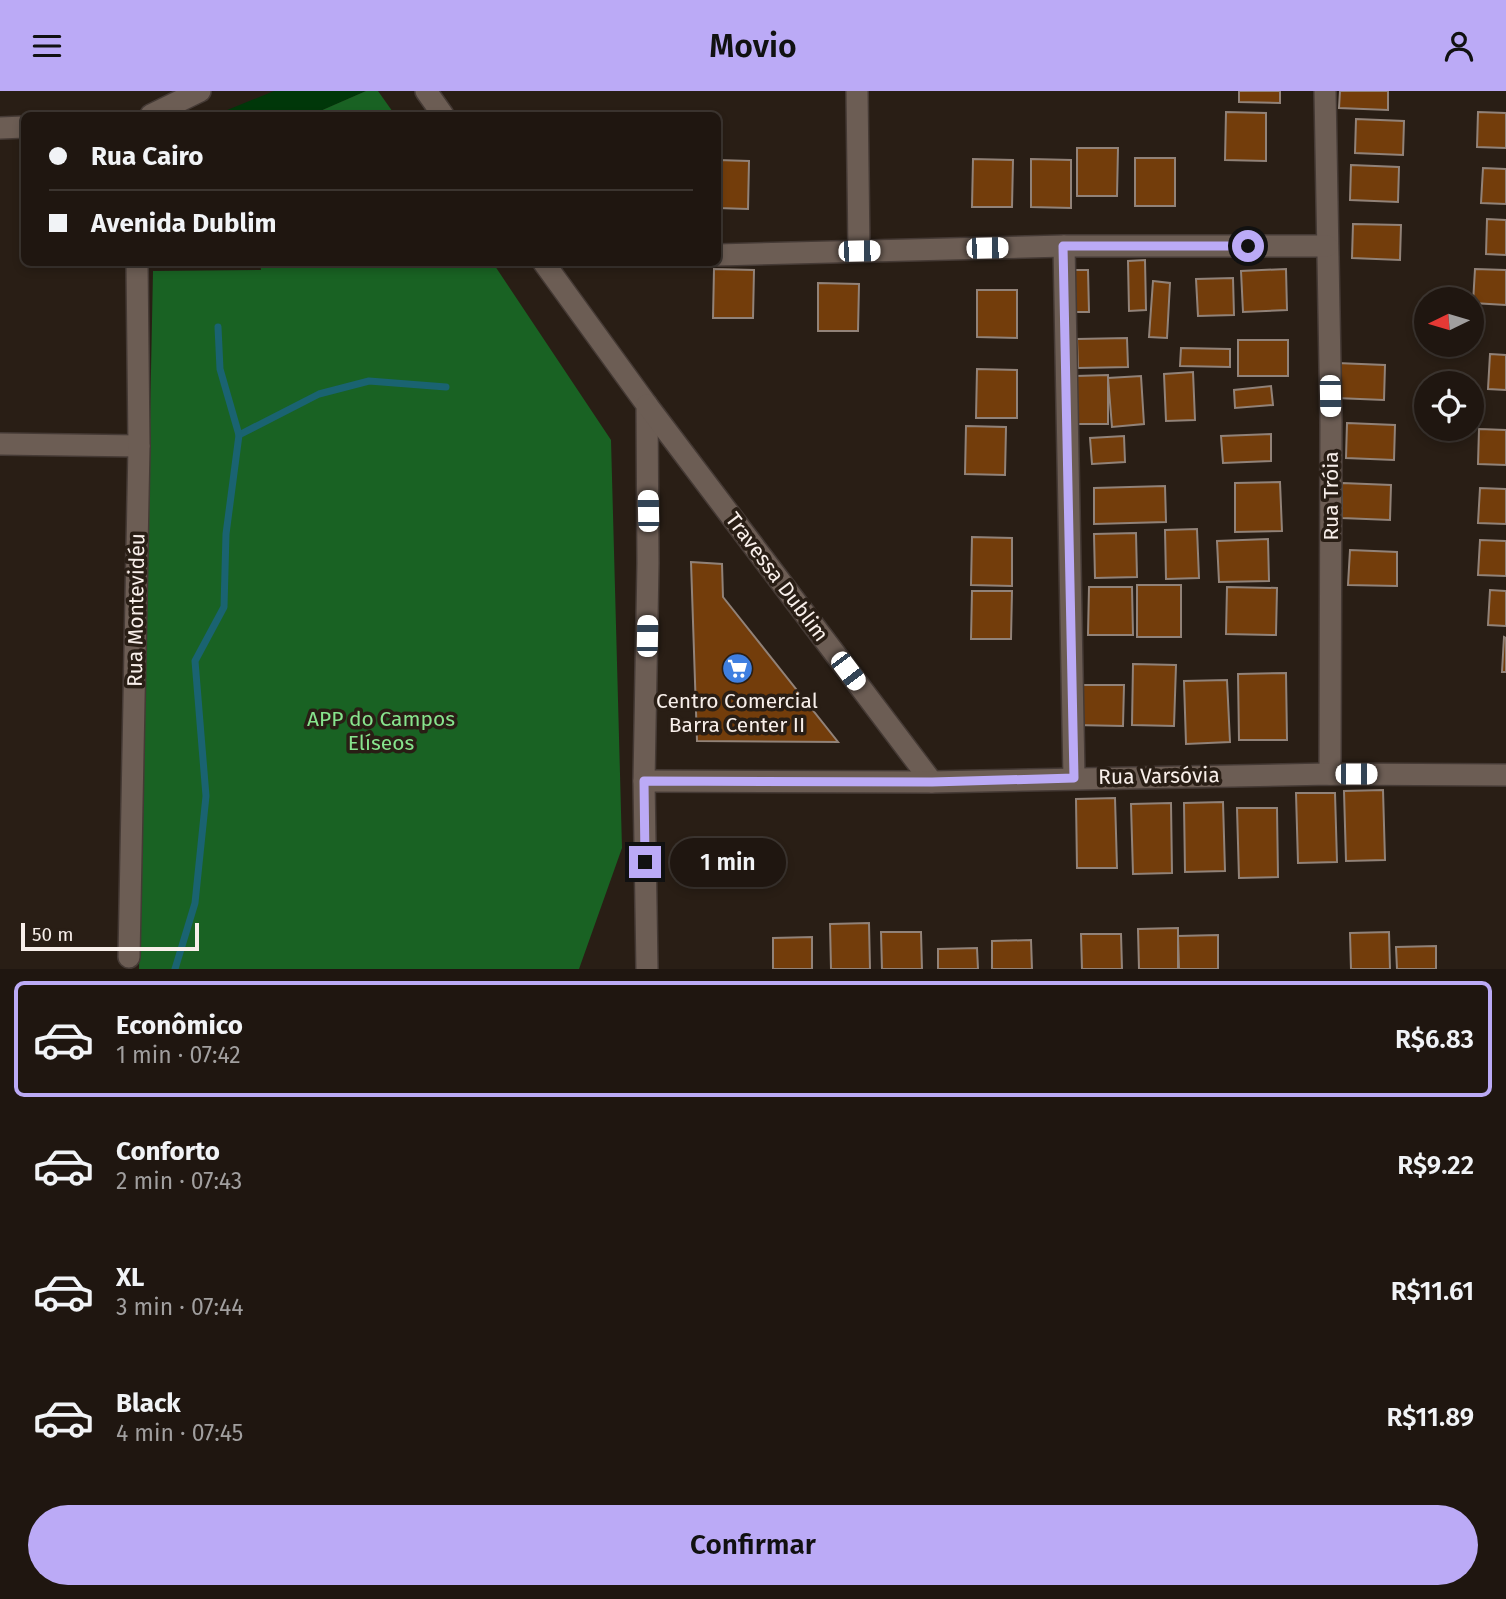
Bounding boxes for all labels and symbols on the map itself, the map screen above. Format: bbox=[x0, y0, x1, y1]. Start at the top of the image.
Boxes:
route start bbox=[1232, 230, 1264, 262]
car bbox=[966, 237, 1009, 259]
car bbox=[838, 240, 881, 262]
north arrow bbox=[1414, 287, 1484, 357]
car bbox=[1320, 375, 1341, 417]
street label: Rua Tróia bbox=[1318, 451, 1344, 541]
car bbox=[638, 490, 659, 532]
street label: Travessa Dublim bbox=[720, 507, 834, 647]
street label: Rua Montevidéu bbox=[122, 533, 150, 687]
car bbox=[637, 615, 658, 657]
car bbox=[827, 648, 870, 694]
supermarket icon: Centro Comercial Barra Center II bbox=[720, 652, 754, 686]
place label: Centro Comercial Barra Center II bbox=[656, 688, 818, 738]
park label: APP do Campos Elíseos bbox=[307, 706, 455, 756]
street label: Rua Varsóvia bbox=[1098, 762, 1220, 790]
car bbox=[1336, 764, 1378, 785]
callout: 1 min bbox=[670, 837, 785, 887]
route end bbox=[629, 846, 661, 878]
scale bar bbox=[21, 920, 200, 952]

